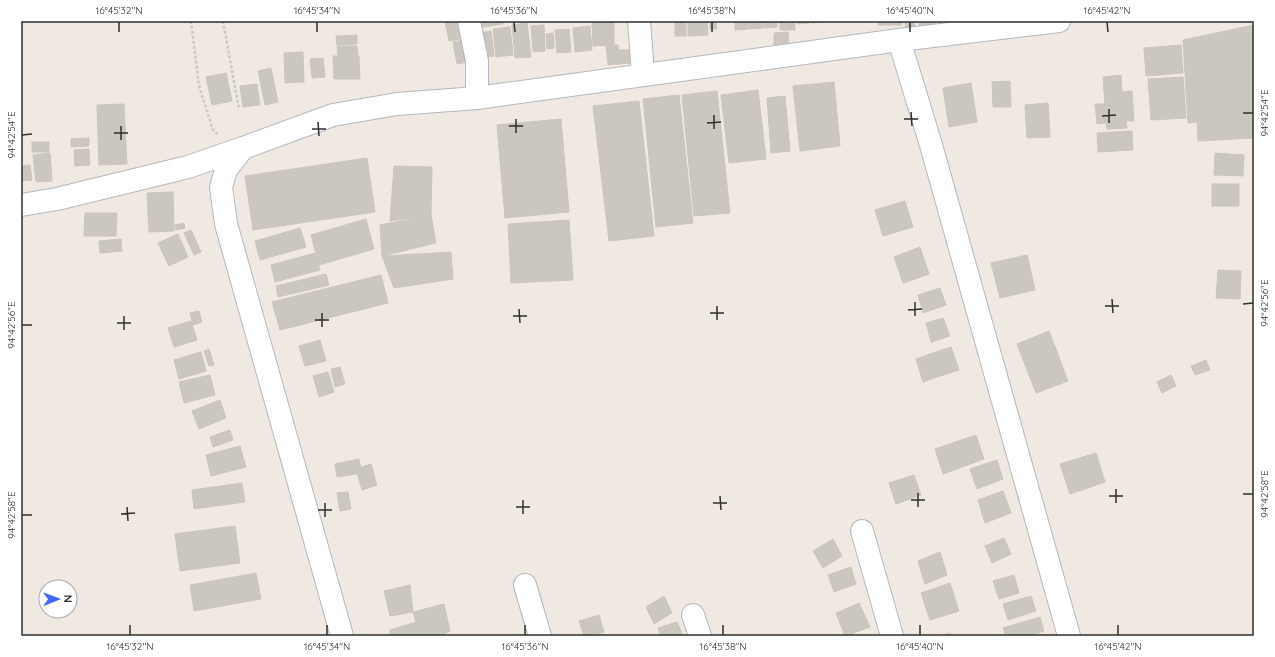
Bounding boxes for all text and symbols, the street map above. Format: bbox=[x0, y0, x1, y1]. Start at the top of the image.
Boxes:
text: 16°45'32"N bbox=[95, 4, 143, 17]
text: 16°45'34"N bbox=[294, 4, 340, 17]
text: 16°45'36"N bbox=[491, 4, 537, 17]
text: 16°45'38"N bbox=[689, 4, 735, 17]
text: 16°45'40"N bbox=[886, 4, 934, 17]
text: 16°45'42"N bbox=[1083, 4, 1131, 17]
text: 94°42'54"E bbox=[1258, 89, 1271, 137]
text: 94°42'54"E bbox=[5, 111, 18, 159]
text: 94°42'56"E bbox=[1258, 279, 1271, 327]
text: 94°42'56"E bbox=[5, 301, 18, 349]
text: 94°42'58"E bbox=[1258, 470, 1271, 518]
text: 94°42'58"E bbox=[5, 491, 18, 539]
north arrow bbox=[38, 579, 78, 619]
text: N bbox=[61, 595, 75, 603]
text: 16°45'32"N bbox=[106, 640, 154, 653]
text: 16°45'34"N bbox=[304, 640, 350, 653]
text: 16°45'36"N bbox=[502, 640, 548, 653]
text: 16°45'38"N bbox=[700, 640, 746, 653]
text: 16°45'40"N bbox=[896, 640, 944, 653]
text: 16°45'42"N bbox=[1094, 640, 1142, 653]

